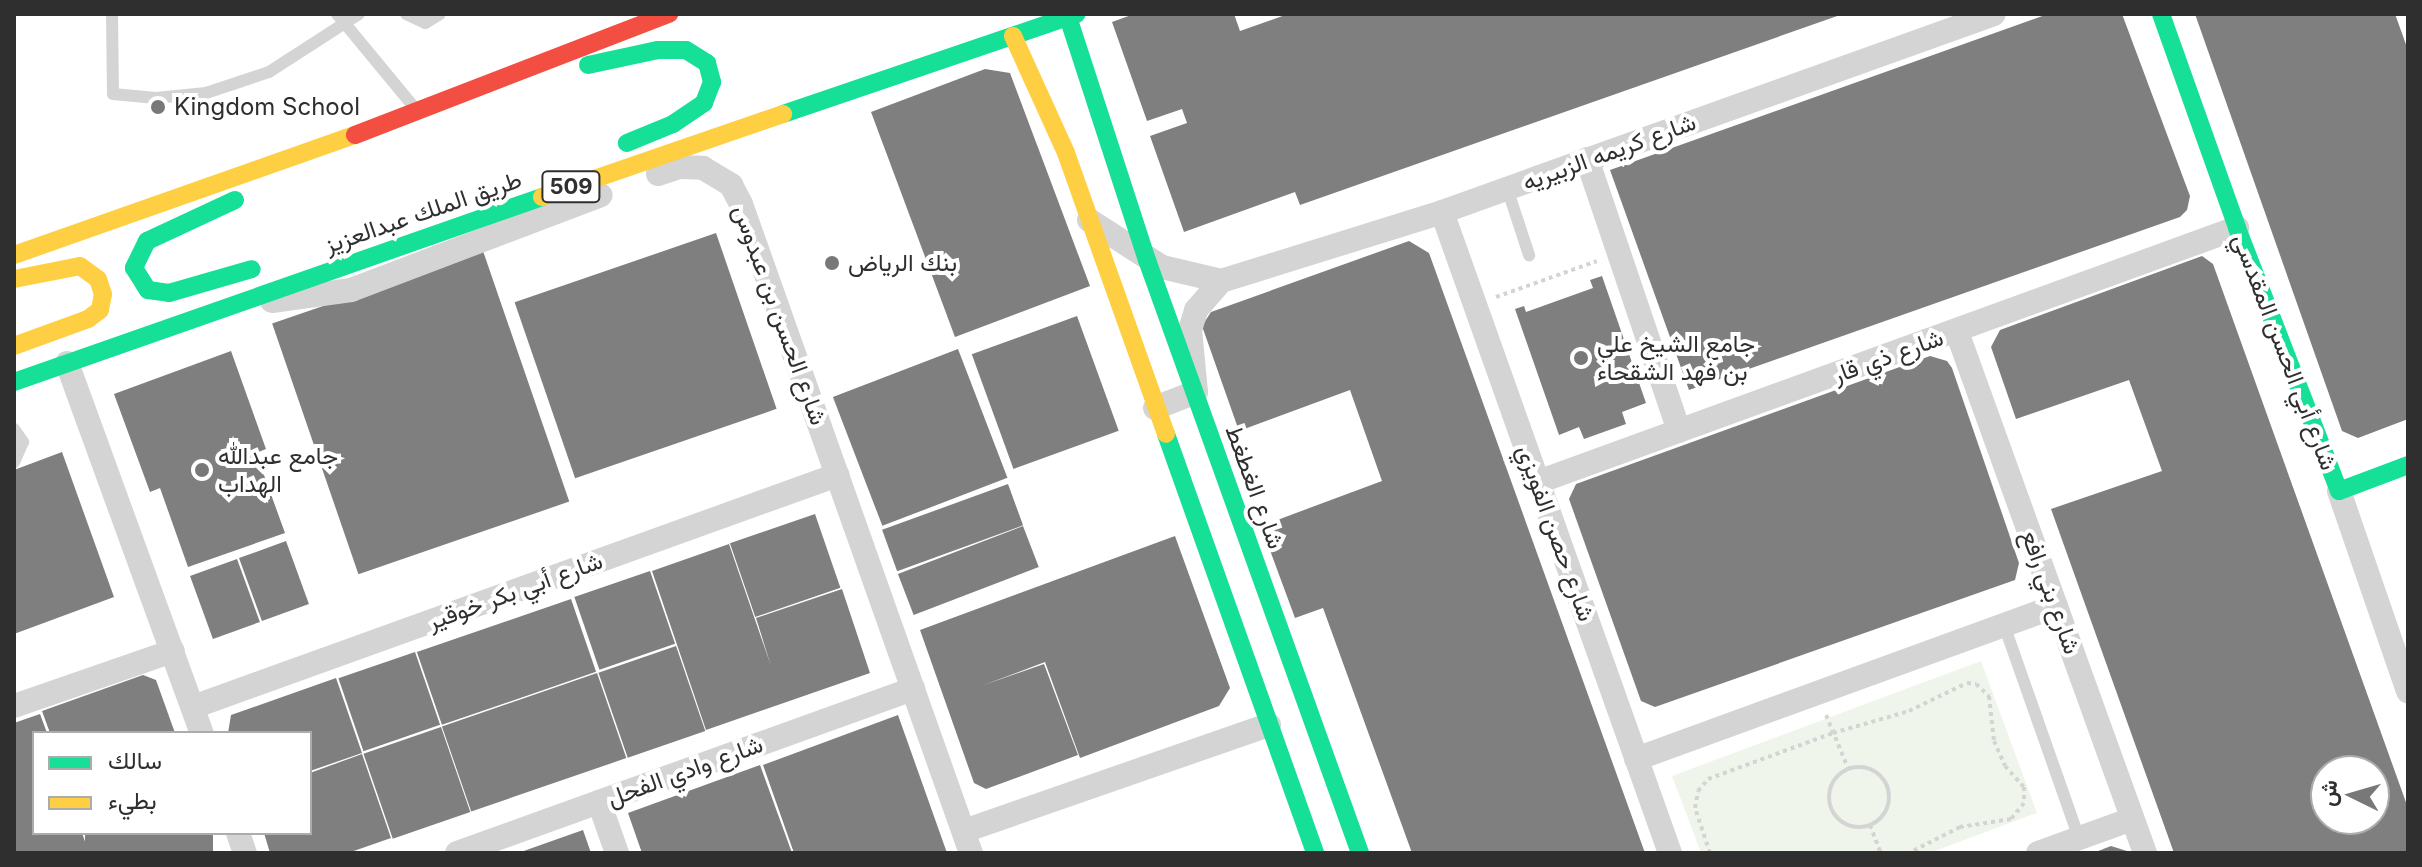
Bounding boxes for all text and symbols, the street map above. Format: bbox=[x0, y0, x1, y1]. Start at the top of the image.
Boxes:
place label: Kingdom School bbox=[174, 93, 360, 121]
marker: Kingdom School bbox=[149, 98, 167, 116]
street label: شارع كريمه الزبيريه bbox=[1518, 107, 1700, 197]
street label: طريق الملك عبدالعزيز bbox=[321, 165, 525, 259]
road number: 509 bbox=[541, 169, 601, 205]
street label: شارع الحسن بن عبدوس bbox=[727, 201, 833, 429]
street label: شارع أبي الحسن المقدسي bbox=[2227, 230, 2343, 474]
place label: بنك الرياض bbox=[848, 249, 957, 277]
marker: بنك الرياض bbox=[823, 254, 841, 272]
street label: شارع ذي قار bbox=[1829, 323, 1947, 389]
place label: جامع الشيخ علي بن فهد الشقحاء bbox=[1597, 330, 1755, 386]
marker: جامع الشيخ علي بن فهد الشقحاء bbox=[1572, 349, 1590, 367]
street label: شارع الغطغط bbox=[1219, 421, 1291, 553]
street label: شارع حصن الفويزي bbox=[1511, 441, 1601, 625]
place label: جامع عبدالله الهداب bbox=[218, 442, 338, 498]
marker: جامع عبدالله الهداب bbox=[193, 461, 211, 479]
street label: شارع بني رافع bbox=[2015, 526, 2087, 658]
street label: شارع أبي بكر خوقير bbox=[424, 546, 606, 636]
street label: شارع وادي الفحل bbox=[603, 730, 767, 812]
legend bbox=[32, 731, 312, 835]
text: سالك bbox=[108, 746, 162, 775]
north arrow bbox=[2310, 755, 2390, 835]
text: ش bbox=[2314, 779, 2342, 807]
text: بطيء bbox=[108, 786, 157, 815]

